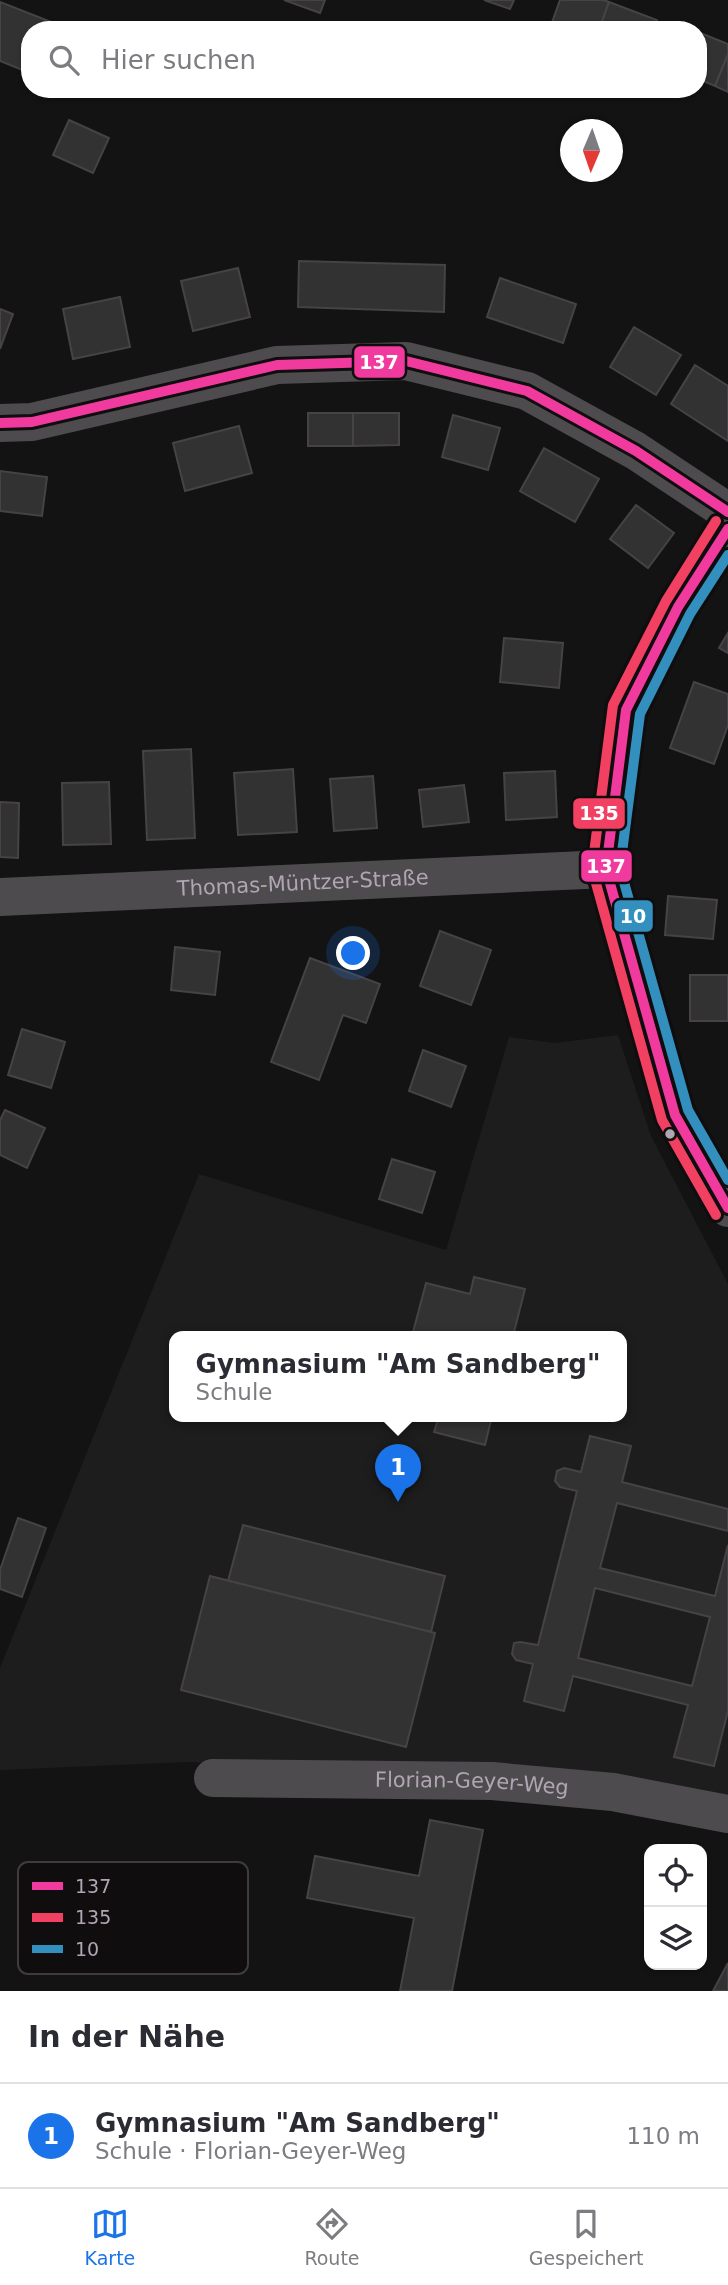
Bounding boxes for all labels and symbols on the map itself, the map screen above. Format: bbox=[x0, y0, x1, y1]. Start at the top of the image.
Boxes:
north arrow bbox=[560, 119, 623, 182]
line badge: 137 bbox=[353, 345, 406, 379]
text: 137 bbox=[359, 351, 399, 373]
line badge: 135 bbox=[572, 797, 626, 830]
text: 135 bbox=[579, 802, 619, 824]
line badge: 137 bbox=[580, 849, 633, 883]
text: 137 bbox=[586, 855, 626, 877]
street label: Thomas-Müntzer-Straße bbox=[175, 865, 429, 901]
line badge: 10 bbox=[613, 899, 654, 933]
text: 10 bbox=[620, 905, 646, 927]
your location bbox=[336, 936, 370, 970]
unlabelled marker bbox=[663, 1127, 677, 1141]
pin: 1 bbox=[375, 1444, 421, 1502]
street label: Florian-Geyer-Weg bbox=[375, 1768, 570, 1800]
legend bbox=[18, 1862, 248, 1974]
text: 137 bbox=[75, 1875, 111, 1897]
text: 135 bbox=[75, 1906, 111, 1928]
text: 10 bbox=[75, 1938, 99, 1960]

